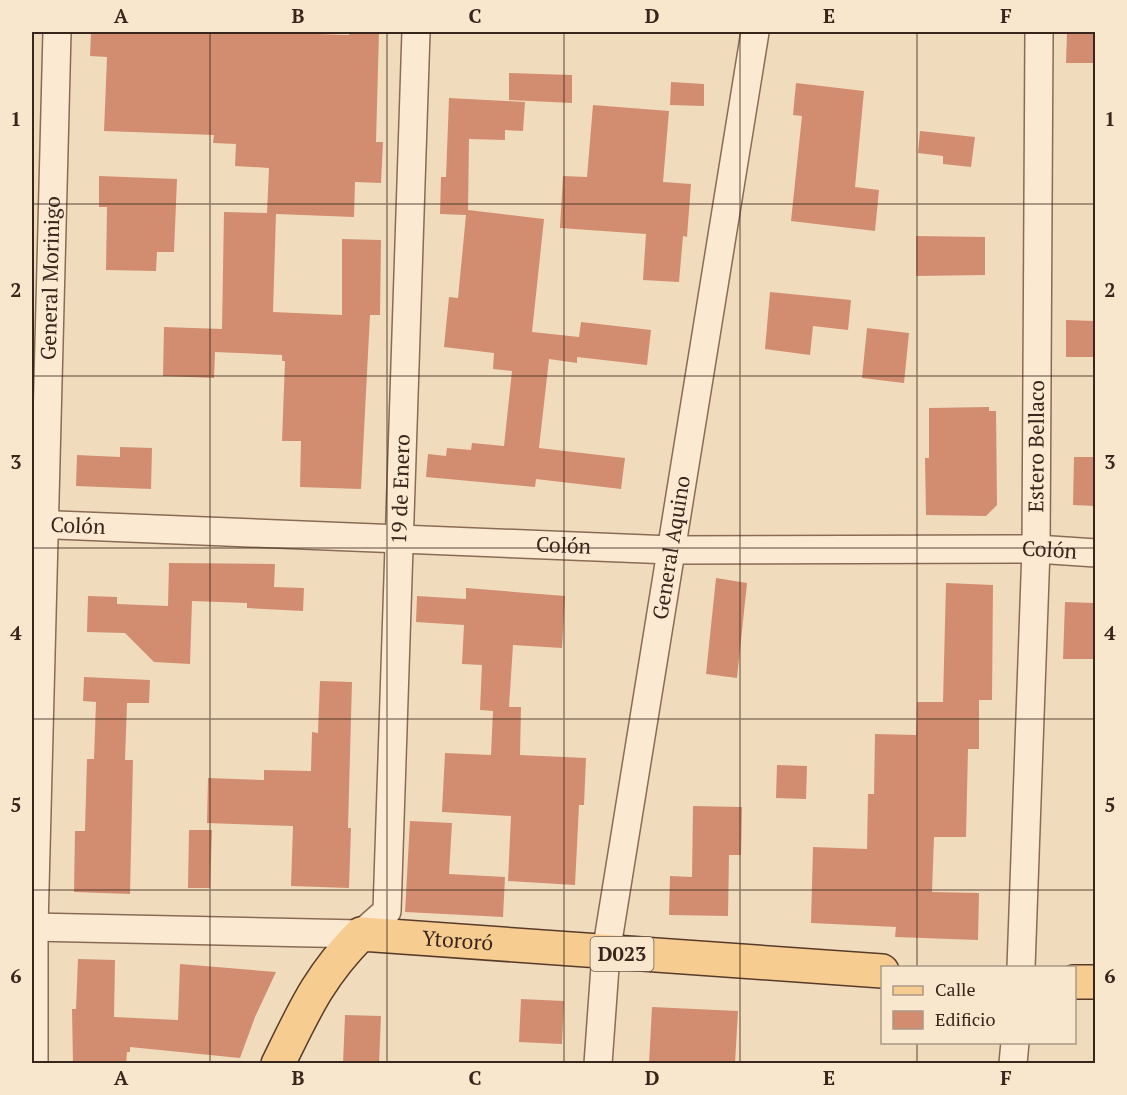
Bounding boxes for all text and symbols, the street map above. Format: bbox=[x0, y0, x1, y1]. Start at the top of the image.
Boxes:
text: A bbox=[114, 2, 129, 29]
text: B bbox=[292, 2, 305, 29]
text: C bbox=[468, 2, 482, 29]
text: D bbox=[645, 2, 659, 29]
text: E bbox=[823, 2, 835, 29]
text: F bbox=[1000, 2, 1012, 29]
text: 1 bbox=[10, 105, 22, 132]
text: 1 bbox=[1104, 105, 1116, 132]
street label: General Morinigo bbox=[34, 196, 66, 360]
text: 2 bbox=[10, 276, 22, 303]
text: 2 bbox=[1104, 276, 1116, 303]
street label: Estero Bellaco bbox=[1021, 380, 1050, 513]
street label: 19 de Enero bbox=[384, 434, 416, 544]
text: 3 bbox=[10, 448, 22, 475]
text: 3 bbox=[1104, 448, 1116, 475]
street label: General Aquino bbox=[645, 473, 696, 621]
street label: Colón bbox=[50, 510, 107, 540]
street label: Colón bbox=[536, 530, 592, 560]
street label: Colón bbox=[1022, 534, 1078, 565]
text: 4 bbox=[10, 619, 22, 646]
text: 4 bbox=[1104, 619, 1116, 646]
text: 5 bbox=[10, 791, 22, 818]
text: 5 bbox=[1104, 791, 1116, 818]
street label: Ytororó bbox=[421, 923, 494, 956]
road number: D023 bbox=[590, 937, 654, 971]
text: 6 bbox=[10, 962, 22, 989]
text: 6 bbox=[1104, 962, 1116, 989]
legend bbox=[881, 966, 1076, 1044]
text: Calle bbox=[935, 977, 976, 1001]
text: Edificio bbox=[935, 1007, 995, 1031]
text: A bbox=[114, 1064, 129, 1091]
text: B bbox=[292, 1064, 305, 1091]
text: C bbox=[468, 1064, 482, 1091]
text: D bbox=[645, 1064, 659, 1091]
text: E bbox=[823, 1064, 835, 1091]
text: F bbox=[1000, 1064, 1012, 1091]

